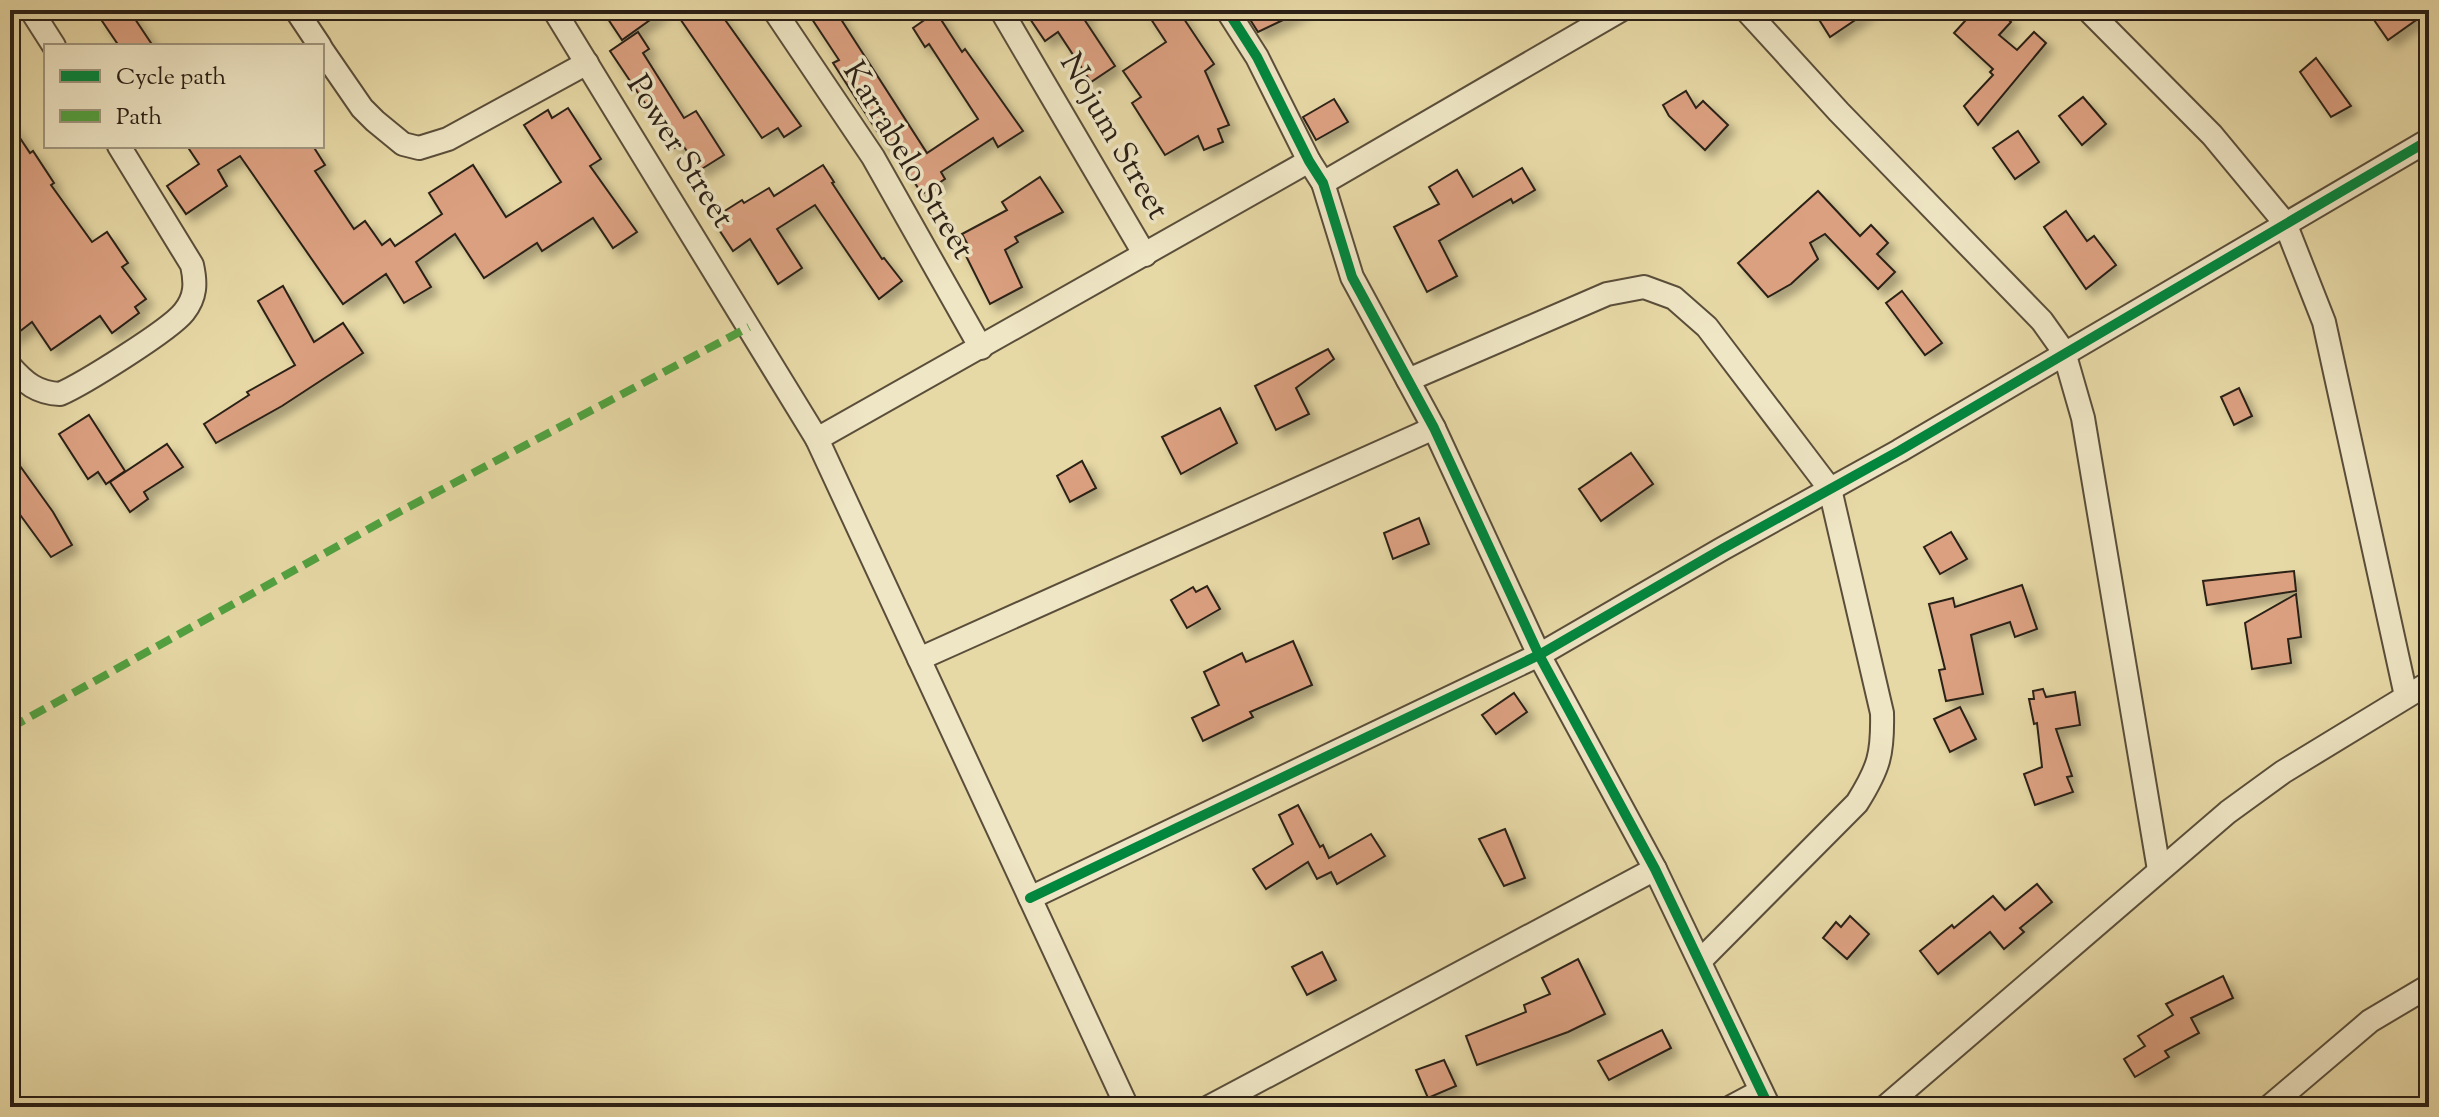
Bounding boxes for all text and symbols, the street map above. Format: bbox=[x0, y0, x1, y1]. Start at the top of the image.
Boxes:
legend bbox=[44, 44, 324, 148]
street label: Nojum Street bbox=[1047, 45, 1179, 229]
street label: Karrabelo Street bbox=[830, 53, 984, 269]
text: Cycle path bbox=[116, 61, 226, 95]
street label: Power Street bbox=[614, 67, 744, 237]
text: Path bbox=[116, 101, 162, 135]

